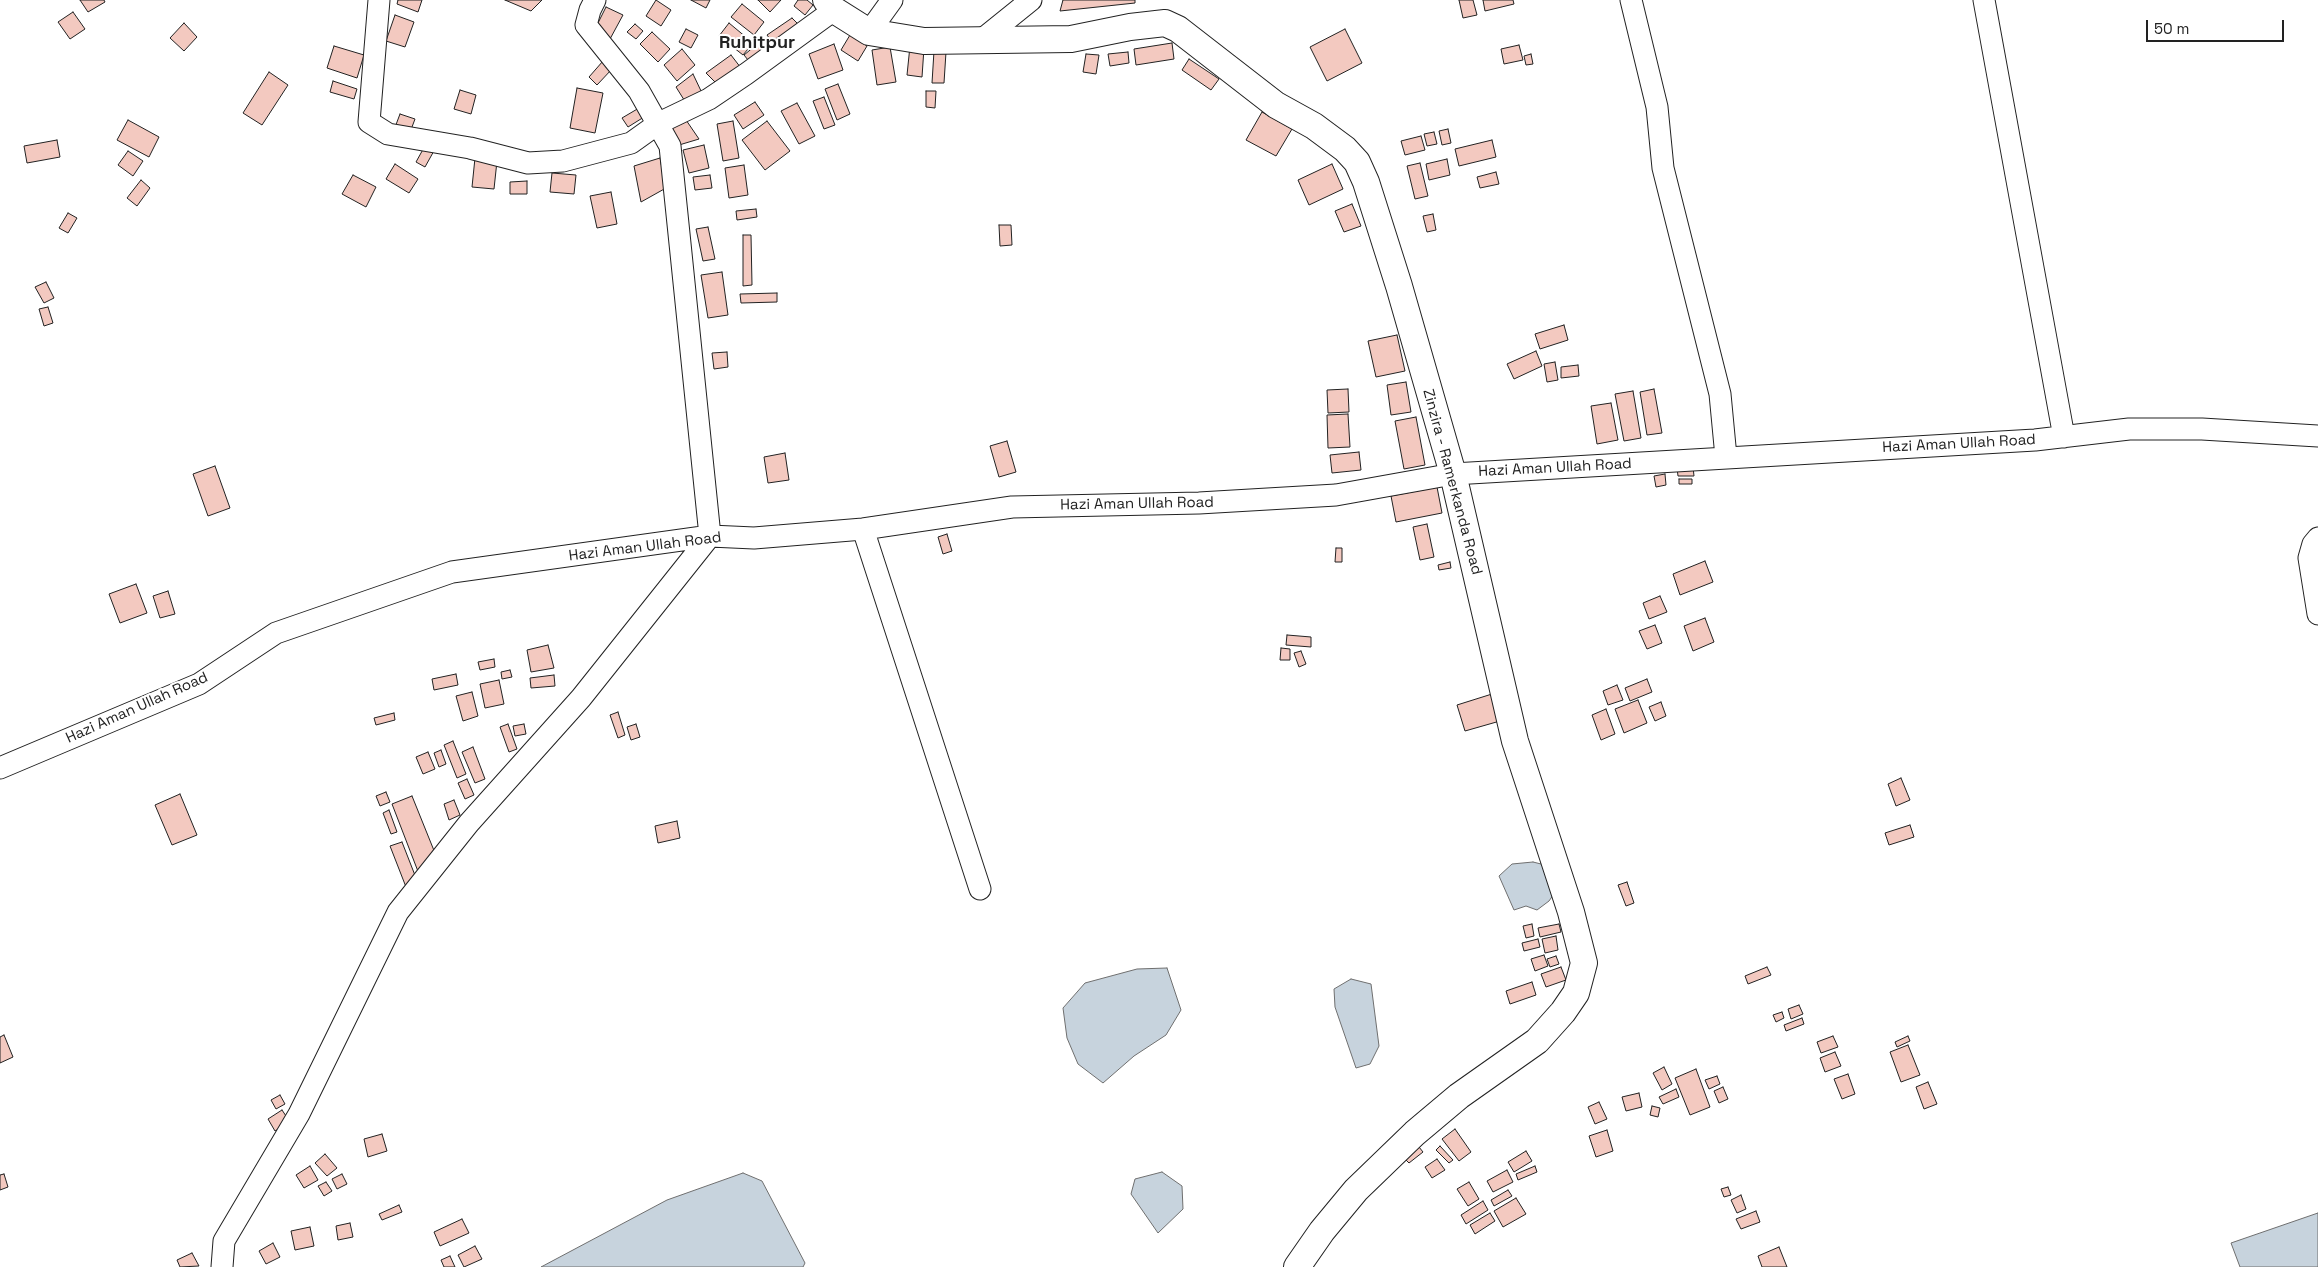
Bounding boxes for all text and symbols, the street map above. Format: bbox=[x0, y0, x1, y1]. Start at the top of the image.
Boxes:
scale bar bbox=[2148, 10, 2286, 42]
text: 50 m bbox=[2154, 19, 2189, 38]
district label: Ruhitpur bbox=[719, 32, 795, 54]
street label: Zinzira - Ramerkanda Road bbox=[1418, 387, 1486, 577]
street label: Hazi Aman Ullah Road bbox=[1882, 431, 2036, 457]
street label: Hazi Aman Ullah Road bbox=[1478, 455, 1632, 481]
street label: Hazi Aman Ullah Road bbox=[1060, 494, 1214, 514]
street label: Hazi Aman Ullah Road bbox=[568, 529, 722, 565]
street label: Hazi Aman Ullah Road bbox=[63, 669, 211, 747]

